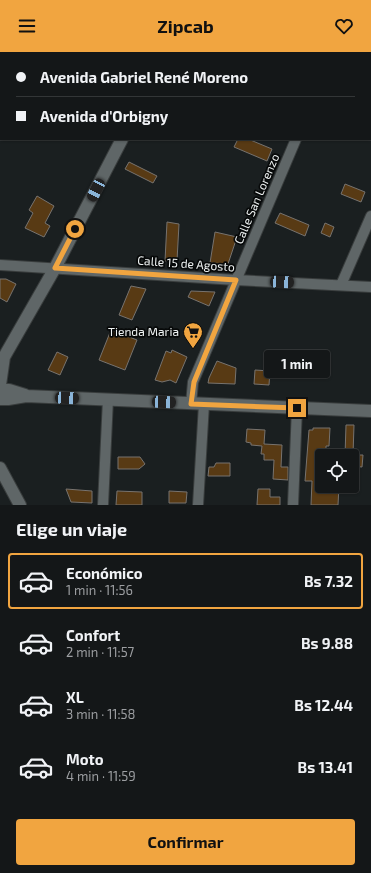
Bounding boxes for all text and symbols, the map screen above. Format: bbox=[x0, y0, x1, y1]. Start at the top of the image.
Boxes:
icon: menu bbox=[16, 15, 38, 37]
text: Zipcab bbox=[157, 15, 214, 37]
icon: heart bbox=[333, 15, 355, 37]
text: Avenida Gabriel René Moreno bbox=[40, 68, 248, 86]
text: Avenida d'Orbigny bbox=[40, 107, 168, 125]
street label: Calle San Lorenzo bbox=[231, 151, 281, 246]
car bbox=[85, 177, 107, 203]
route start bbox=[66, 220, 84, 238]
street label: Calle 15 de Agosto bbox=[137, 253, 235, 273]
car bbox=[270, 275, 294, 289]
supermarket icon: Tienda Maria bbox=[182, 321, 204, 349]
place label: Tienda Maria bbox=[108, 324, 179, 338]
callout: 1 min bbox=[264, 350, 330, 378]
text: 1 min bbox=[281, 356, 313, 372]
car bbox=[55, 391, 79, 405]
car bbox=[152, 396, 176, 408]
route end bbox=[288, 399, 306, 417]
map controls bbox=[315, 449, 359, 493]
button: locate bbox=[315, 449, 359, 493]
text: Elige un viaje bbox=[16, 518, 127, 540]
icon: car bbox=[18, 563, 54, 599]
text: Económico bbox=[66, 564, 143, 582]
text: Bs 7.32 bbox=[304, 572, 353, 590]
text: 1 min · 11:56 bbox=[66, 582, 133, 598]
icon: car bbox=[18, 625, 54, 661]
text: Confort bbox=[66, 626, 120, 644]
text: Bs 9.88 bbox=[301, 634, 353, 652]
text: 2 min · 11:57 bbox=[66, 644, 134, 660]
icon: car bbox=[18, 687, 54, 723]
text: XL bbox=[66, 688, 84, 706]
text: Bs 12.44 bbox=[294, 696, 353, 714]
text: 3 min · 11:58 bbox=[66, 706, 135, 722]
icon: car bbox=[18, 749, 54, 785]
text: Moto bbox=[66, 750, 104, 768]
text: Bs 13.41 bbox=[298, 758, 353, 776]
text: 4 min · 11:59 bbox=[66, 768, 136, 784]
button: Confirmar bbox=[16, 819, 355, 865]

